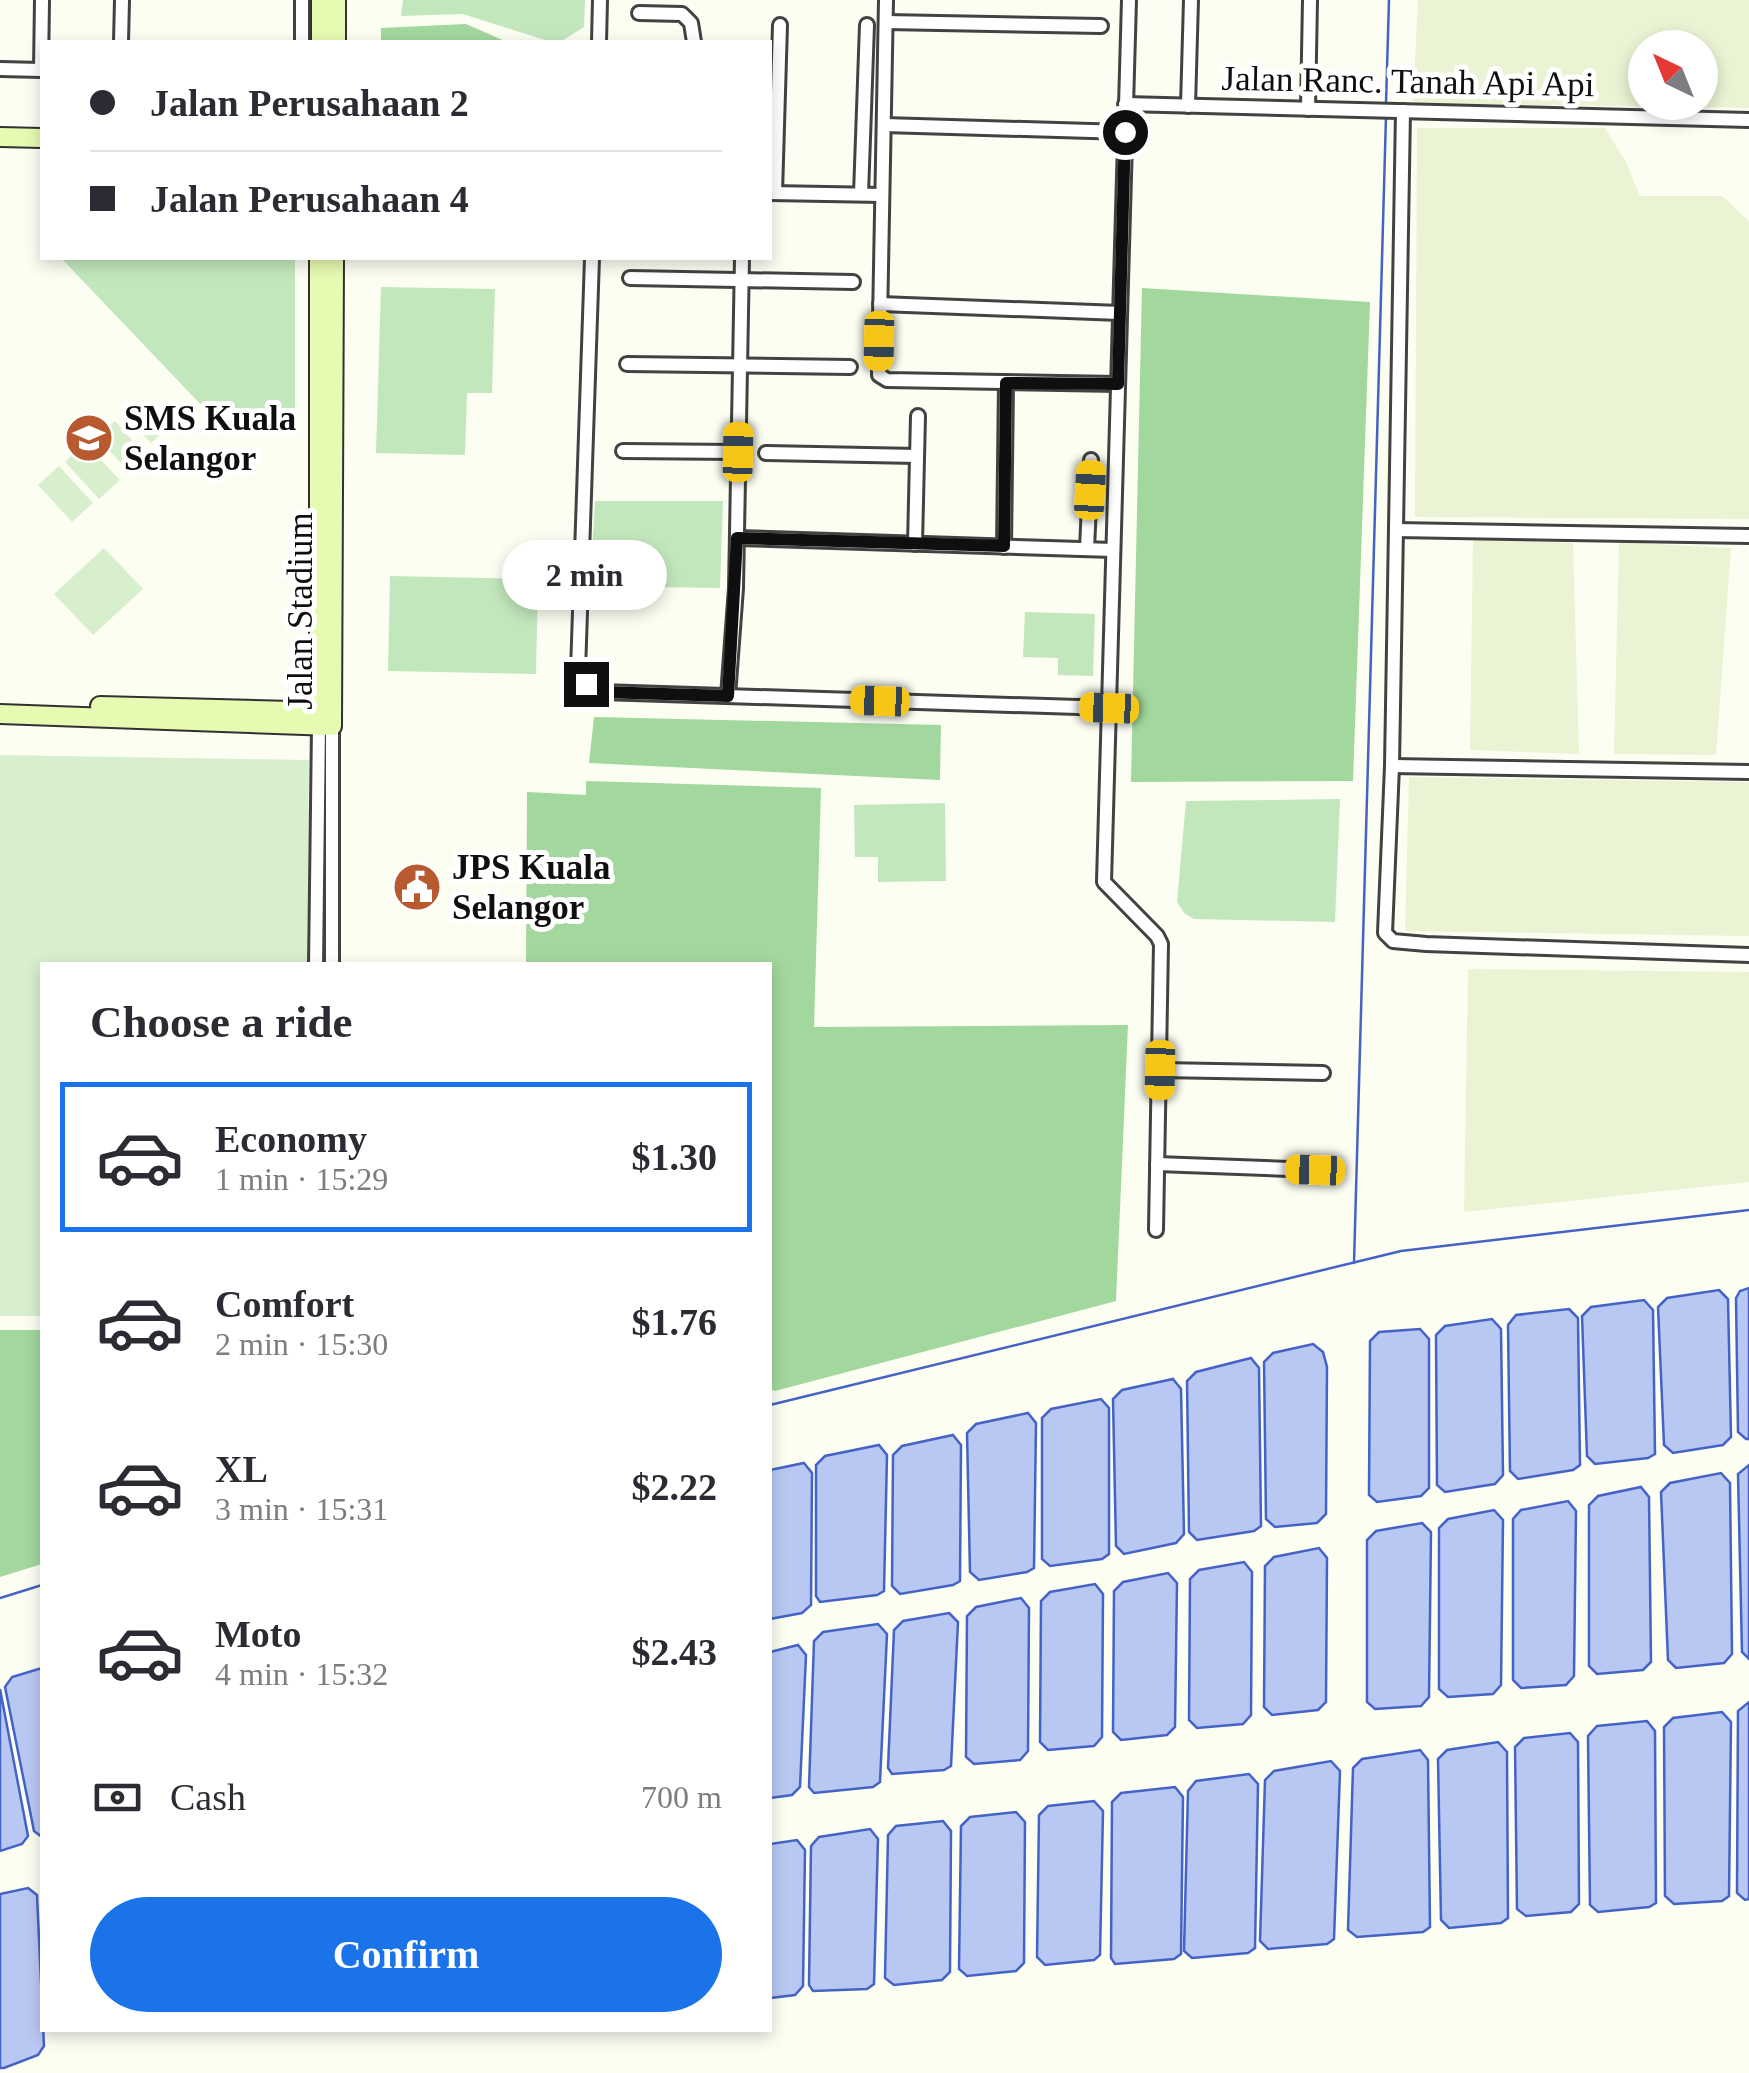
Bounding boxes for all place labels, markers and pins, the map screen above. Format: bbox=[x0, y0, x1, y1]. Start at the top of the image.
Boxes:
place label: SMS Kuala Selangor bbox=[124, 399, 296, 478]
school or university icon: SMS Kuala Selangor bbox=[63, 412, 115, 464]
place label: JPS Kuala Selangor bbox=[452, 848, 611, 927]
public building icon: JPS Kuala Selangor bbox=[391, 861, 443, 913]

